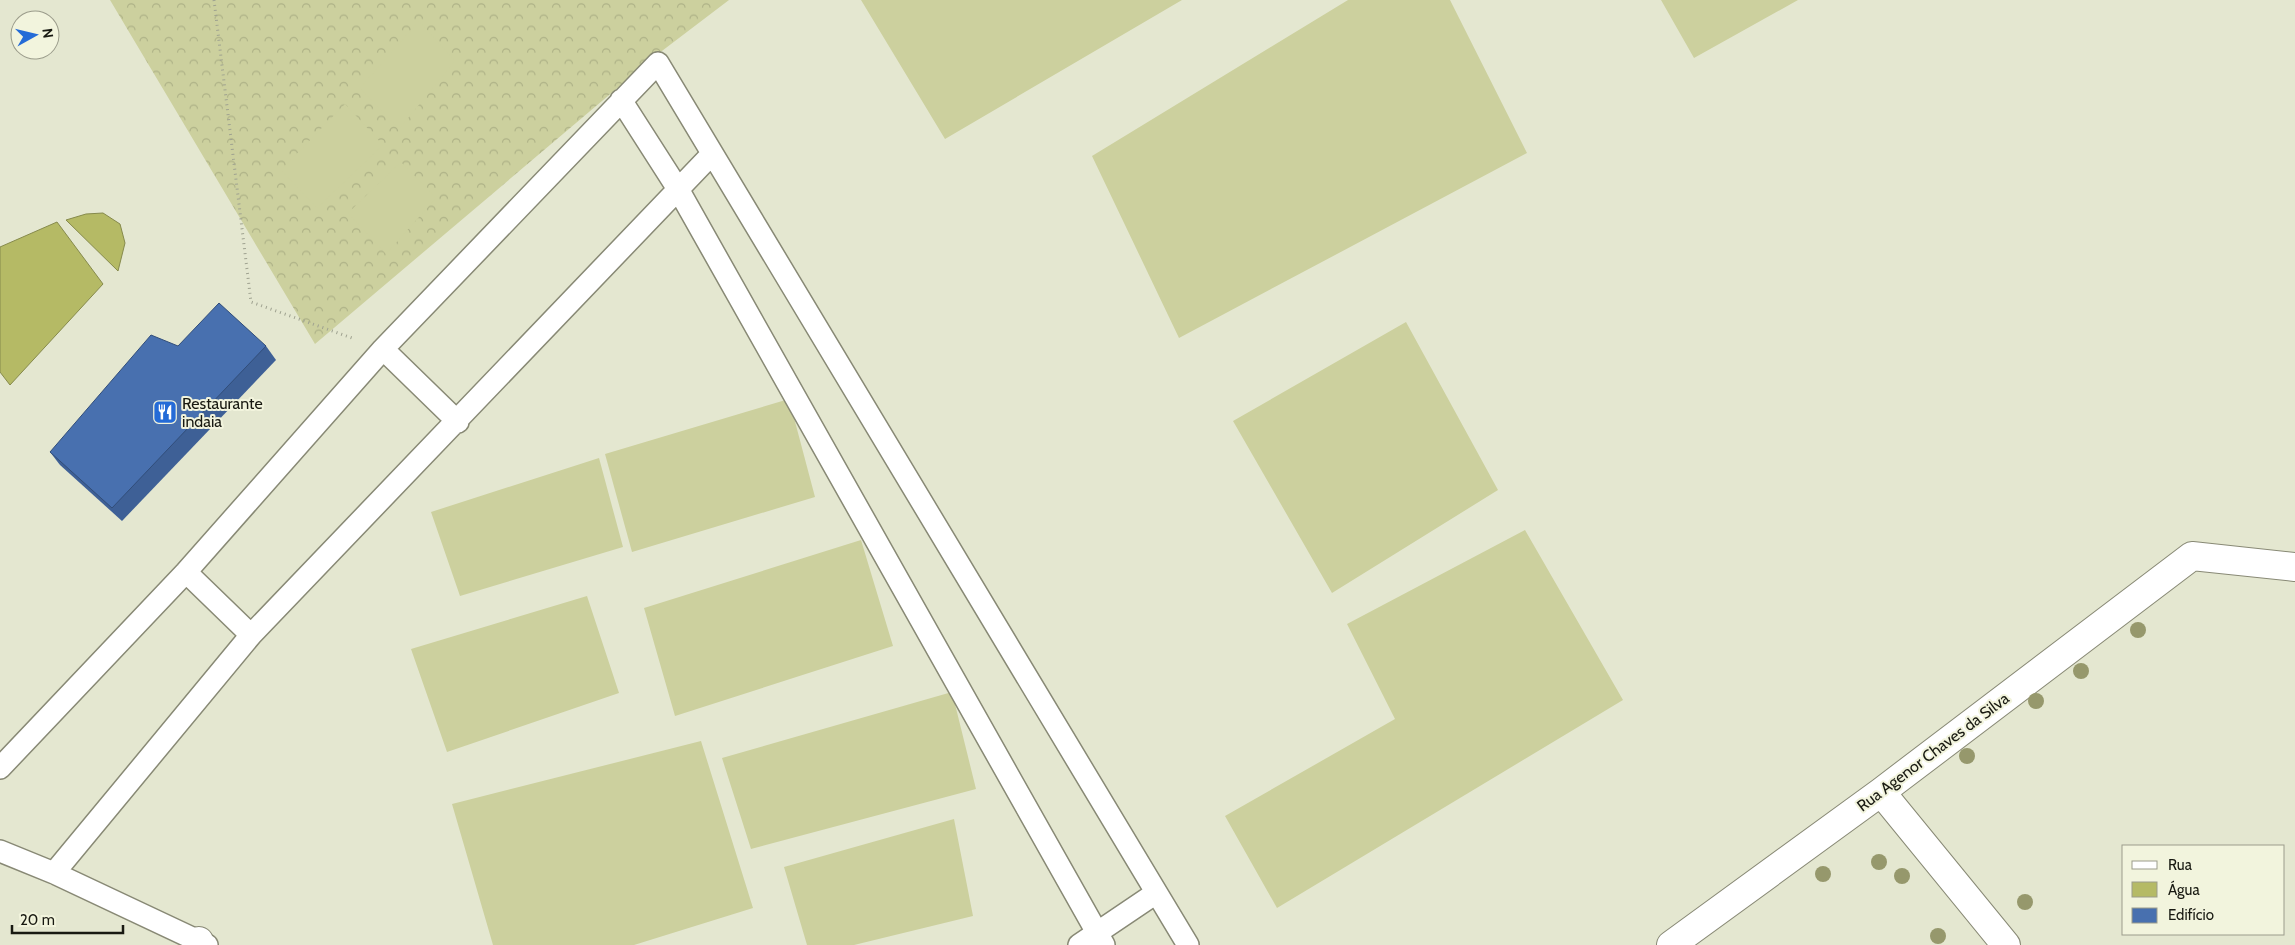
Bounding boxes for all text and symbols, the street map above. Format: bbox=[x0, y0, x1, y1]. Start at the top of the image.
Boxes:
north arrow bbox=[10, 10, 60, 60]
text: N bbox=[38, 27, 57, 39]
place label: Restaurante indaia bbox=[182, 394, 263, 431]
restaurant icon: Restaurante indaia bbox=[152, 399, 178, 425]
street label: Rua Agenor Chaves da Silva bbox=[1853, 688, 2013, 815]
legend bbox=[2122, 845, 2285, 935]
text: Rua bbox=[2168, 856, 2193, 874]
text: Água bbox=[2168, 880, 2200, 899]
scale bar bbox=[12, 902, 124, 934]
text: Edifício bbox=[2168, 906, 2214, 924]
text: 20 m bbox=[20, 911, 55, 929]

